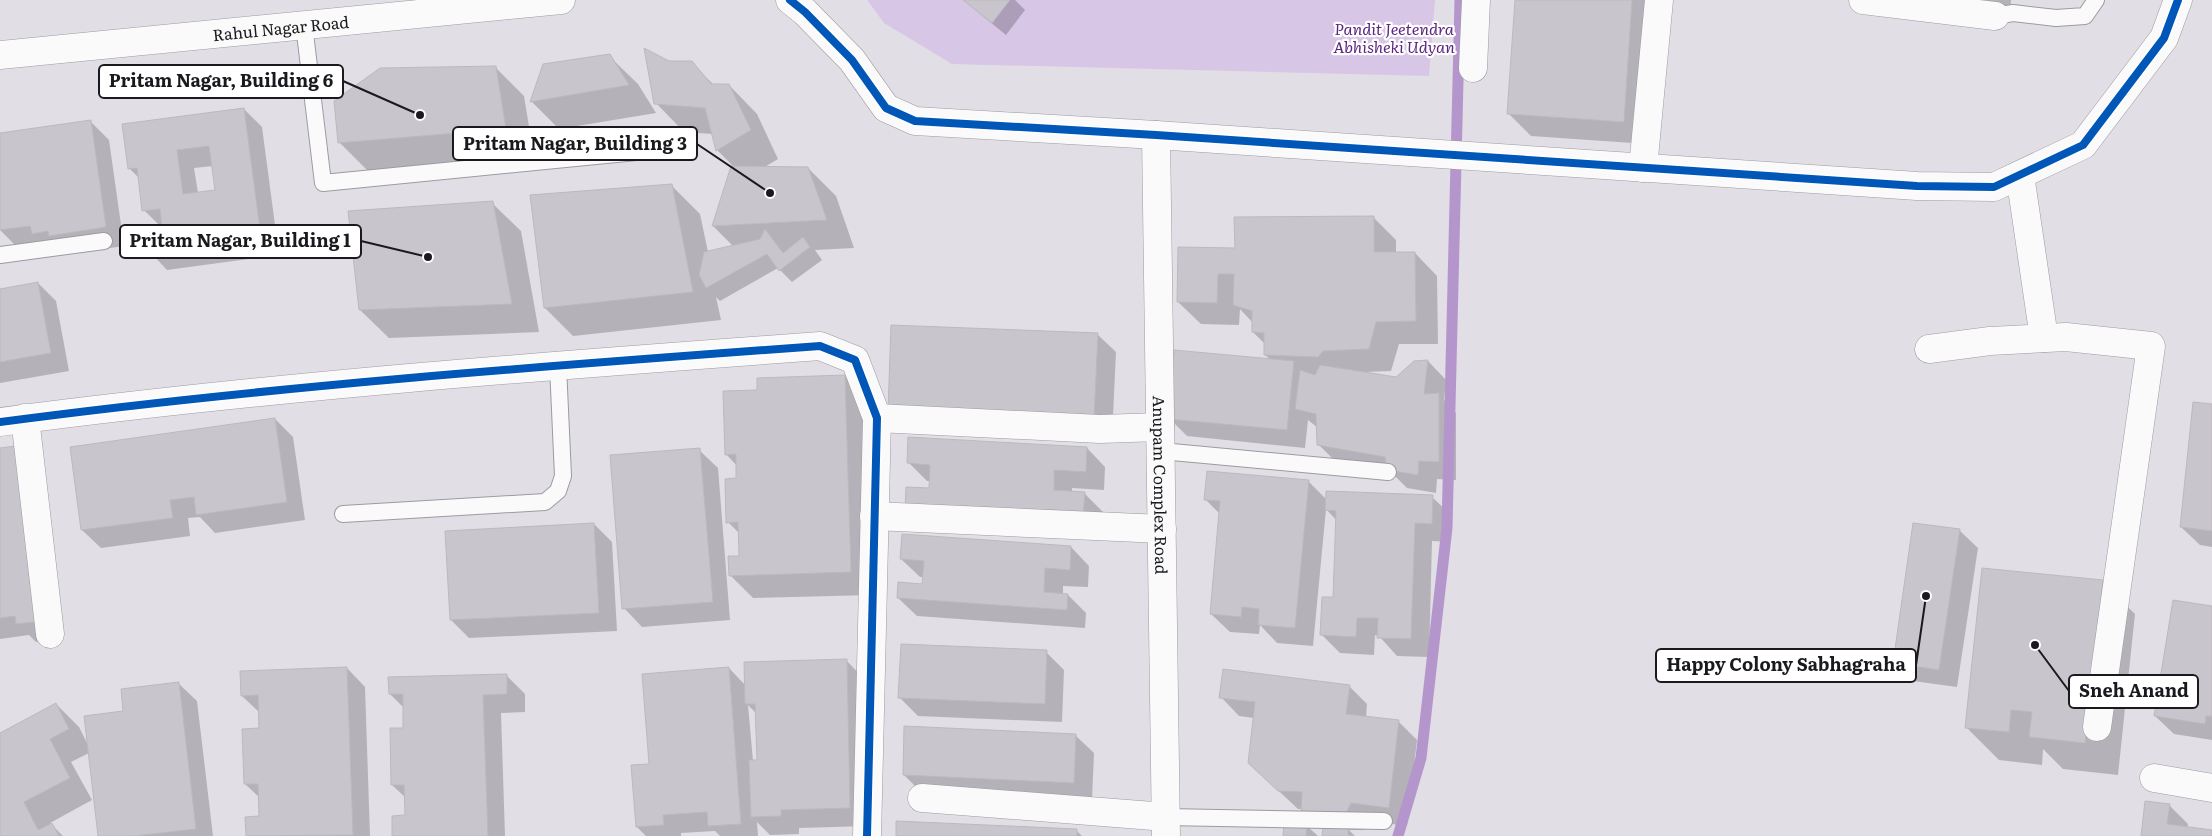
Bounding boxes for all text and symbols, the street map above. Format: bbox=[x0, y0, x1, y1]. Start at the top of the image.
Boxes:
street label: Rahul Nagar Road bbox=[211, 9, 350, 46]
park label: Pandit Jeetendra Abhisheki Udyan bbox=[1333, 16, 1455, 58]
callout: Pritam Nagar, Building 6 bbox=[99, 65, 343, 98]
text: Pritam Nagar, Building 6 bbox=[109, 66, 333, 93]
callout: Pritam Nagar, Building 3 bbox=[453, 127, 697, 160]
text: Pritam Nagar, Building 3 bbox=[463, 129, 687, 156]
callout: Pritam Nagar, Building 1 bbox=[120, 225, 361, 258]
text: Pritam Nagar, Building 1 bbox=[129, 226, 351, 253]
street label: Anupam Complex Road bbox=[1148, 395, 1174, 575]
callout: Happy Colony Sabhagraha bbox=[1656, 649, 1916, 682]
text: Happy Colony Sabhagraha bbox=[1666, 650, 1906, 677]
callout: Sneh Anand bbox=[2069, 675, 2198, 708]
text: Sneh Anand bbox=[2079, 676, 2189, 703]

